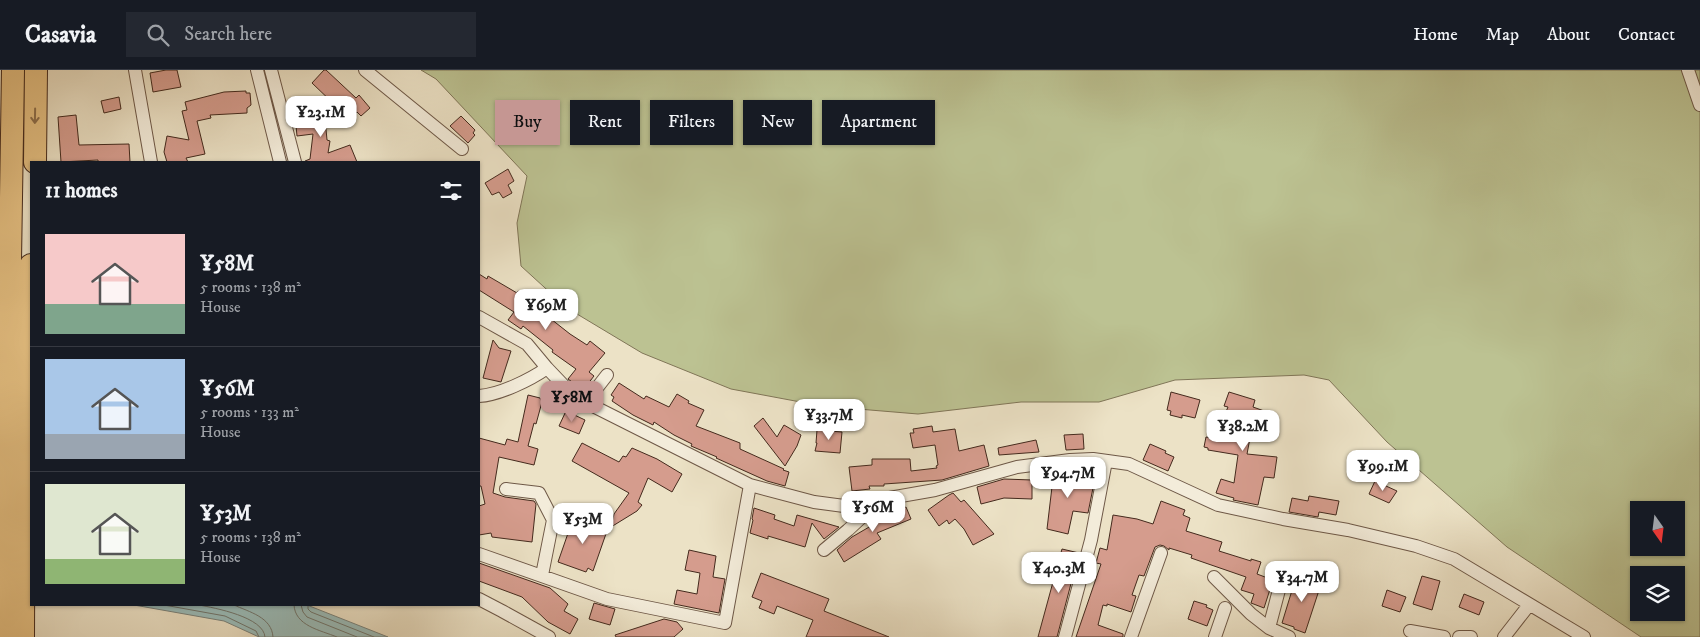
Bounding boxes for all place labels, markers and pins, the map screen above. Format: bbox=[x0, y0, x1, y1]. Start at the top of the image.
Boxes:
pin: ¥23.1M bbox=[280, 96, 362, 138]
pin: ¥69M bbox=[516, 288, 576, 331]
pin: ¥58M bbox=[542, 380, 602, 423]
pin: ¥33.7M bbox=[788, 398, 870, 441]
pin: ¥38.2M bbox=[1202, 410, 1284, 452]
pin: ¥99.1M bbox=[1342, 450, 1424, 492]
pin: ¥94.7M bbox=[1027, 456, 1109, 499]
pin: ¥56M bbox=[843, 490, 903, 533]
pin: ¥53M bbox=[553, 502, 613, 545]
pin: ¥40.3M bbox=[1018, 552, 1100, 594]
pin: ¥34.7M bbox=[1261, 560, 1343, 603]

